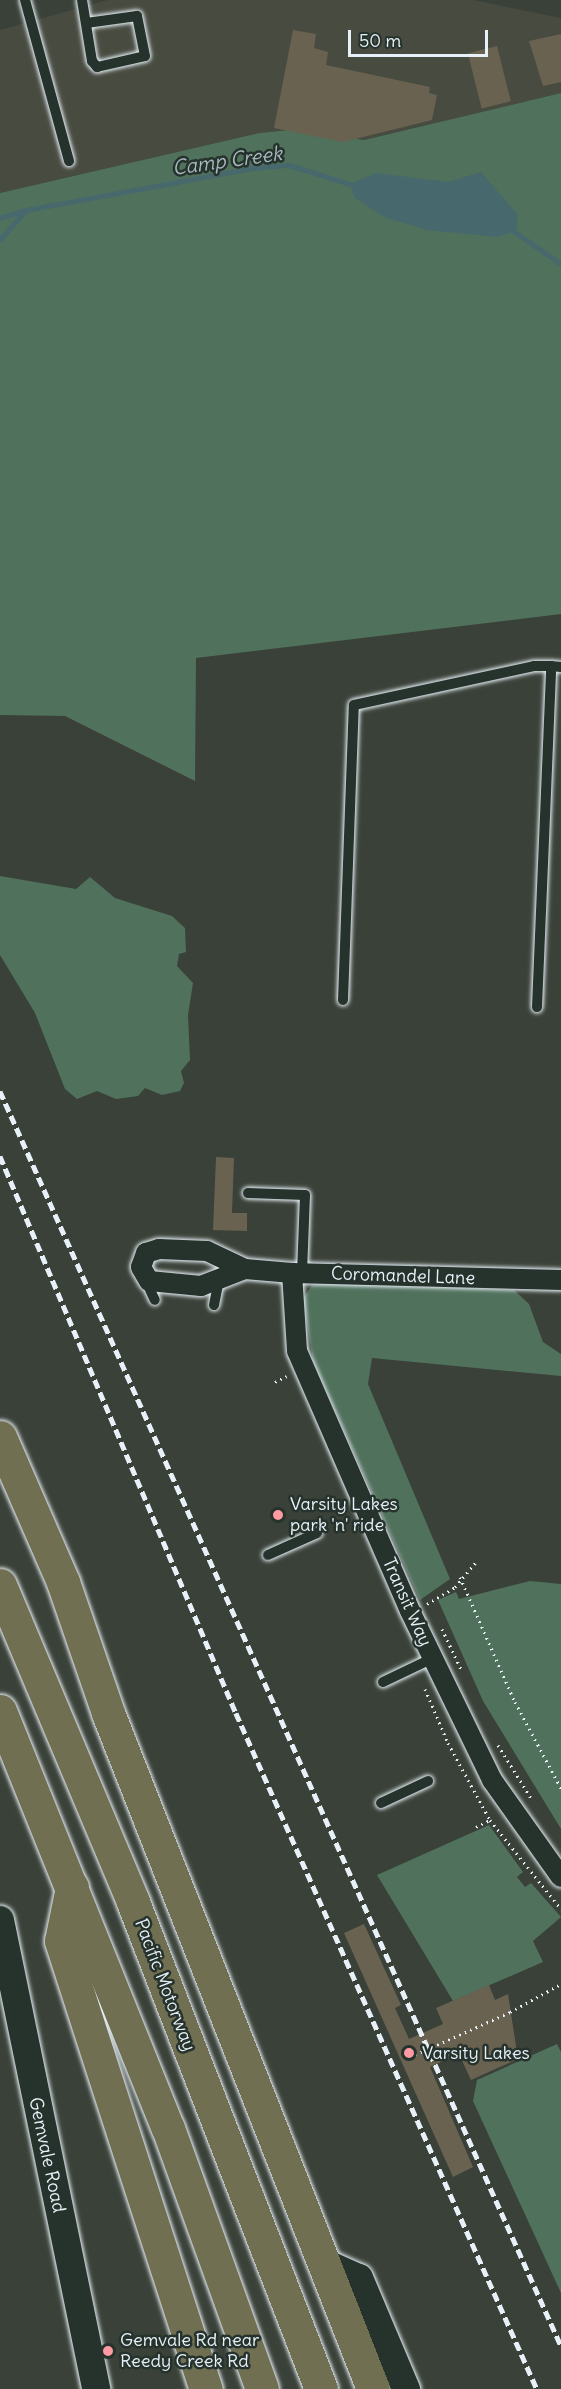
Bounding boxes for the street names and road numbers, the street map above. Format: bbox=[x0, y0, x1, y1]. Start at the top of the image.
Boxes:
street label: Coromandel Lane bbox=[331, 1263, 475, 1289]
street label: Transit Way bbox=[378, 1554, 436, 1650]
street label: Pacific Motorway bbox=[130, 1916, 200, 2054]
street label: Gemvale Road bbox=[24, 2095, 70, 2215]

